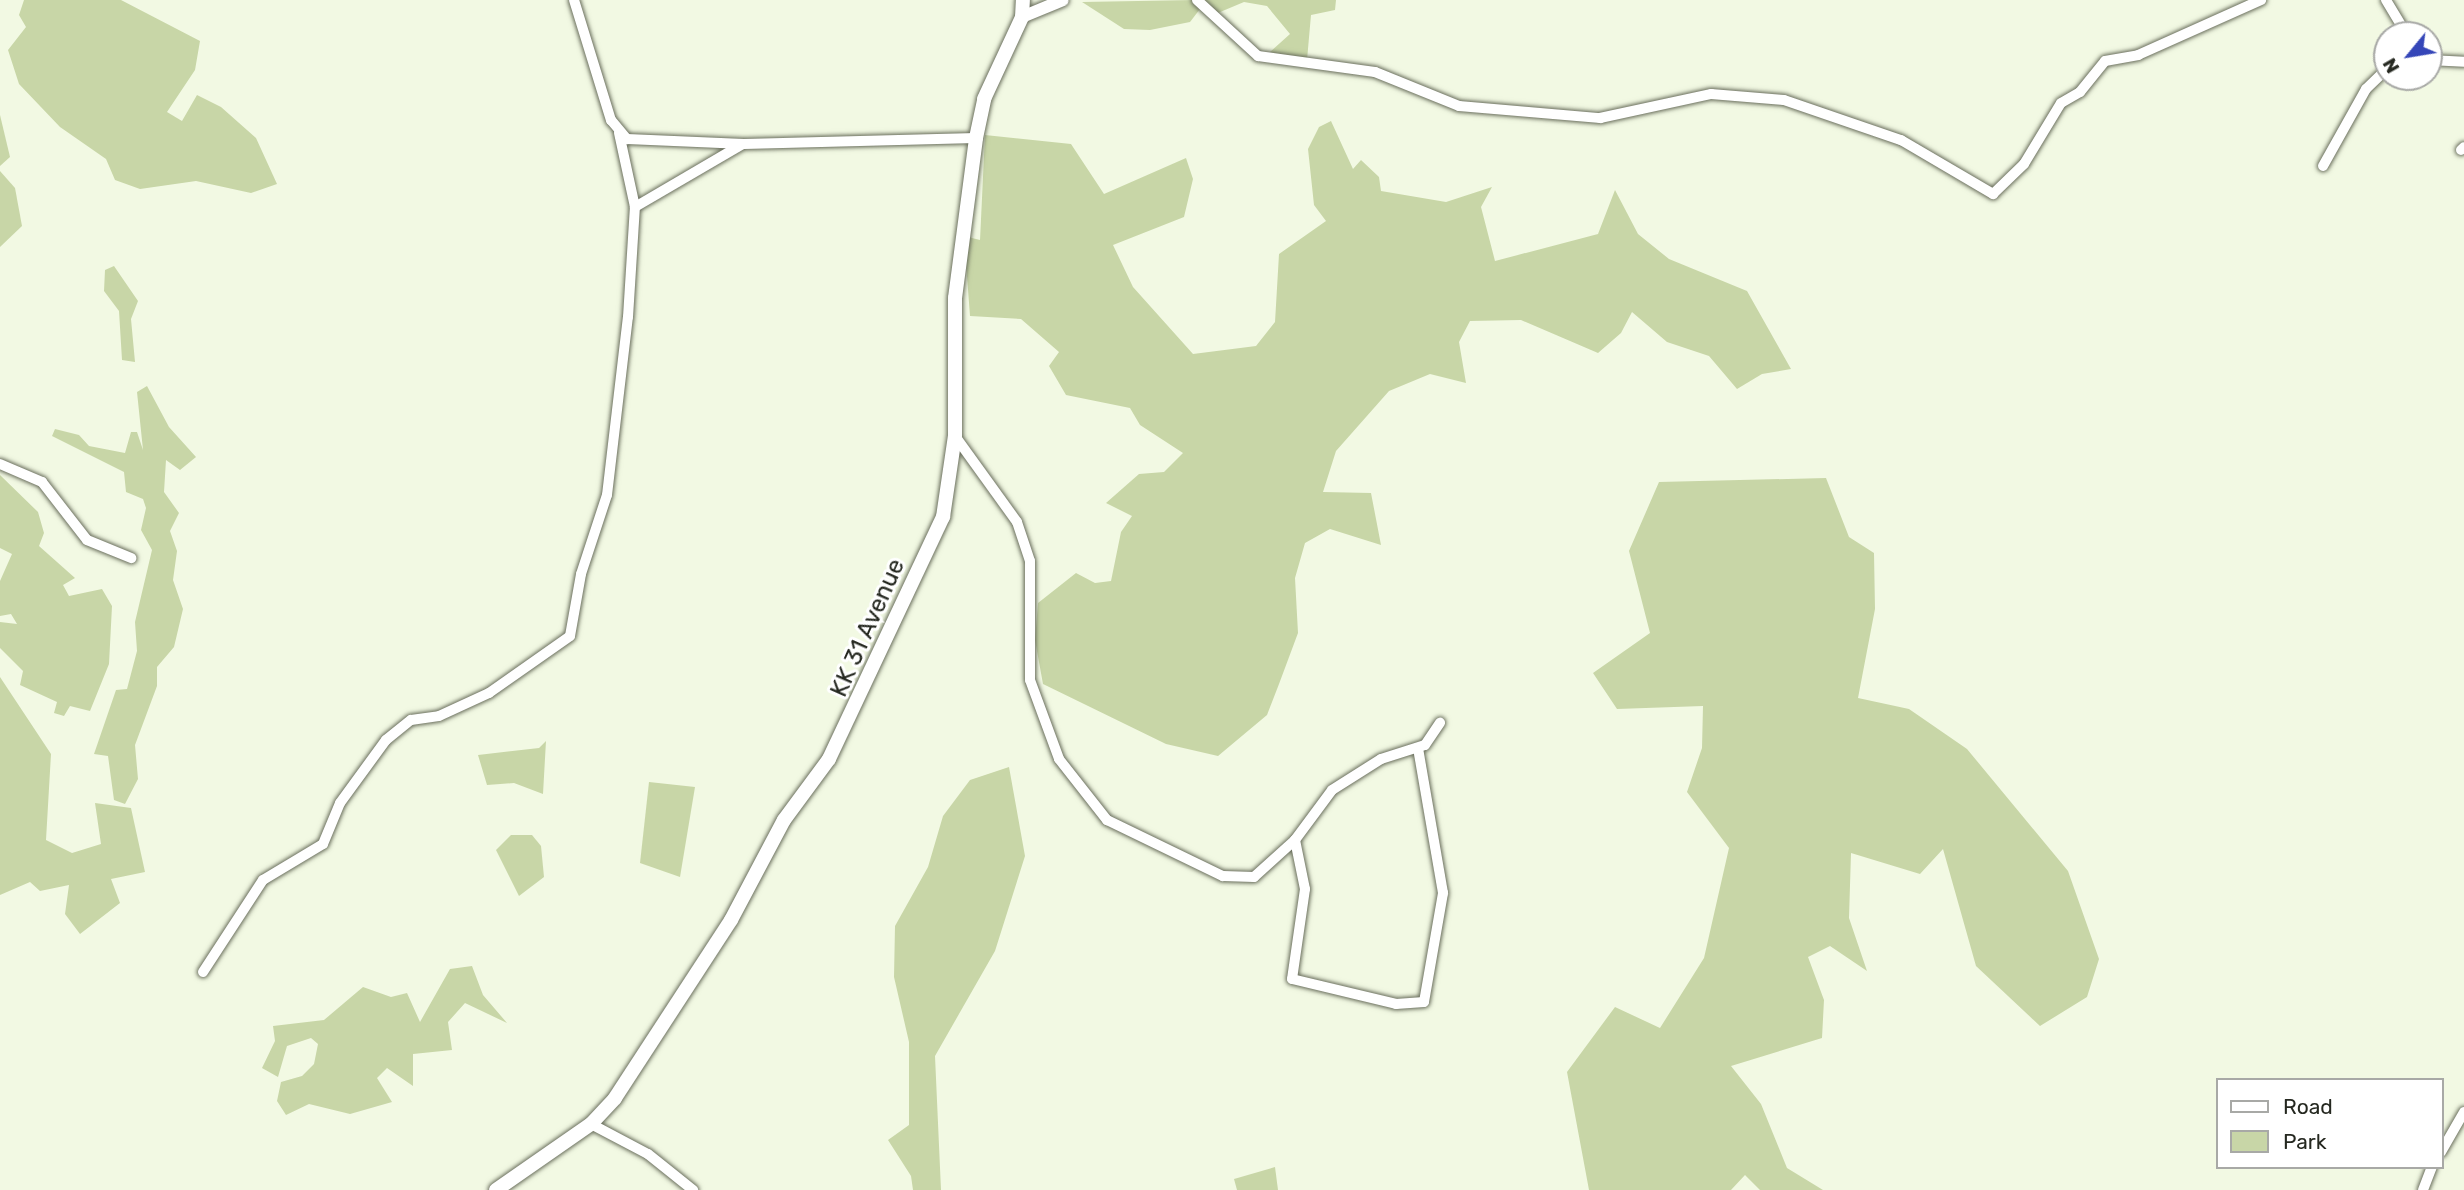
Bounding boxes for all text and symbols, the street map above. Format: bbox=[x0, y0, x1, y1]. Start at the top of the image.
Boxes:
north arrow bbox=[2373, 21, 2443, 91]
text: N bbox=[2378, 54, 2404, 77]
street label: KK 31 Avenue bbox=[825, 554, 911, 702]
legend bbox=[2216, 1078, 2443, 1169]
text: Road bbox=[2283, 1094, 2333, 1119]
text: Park bbox=[2283, 1129, 2327, 1154]

